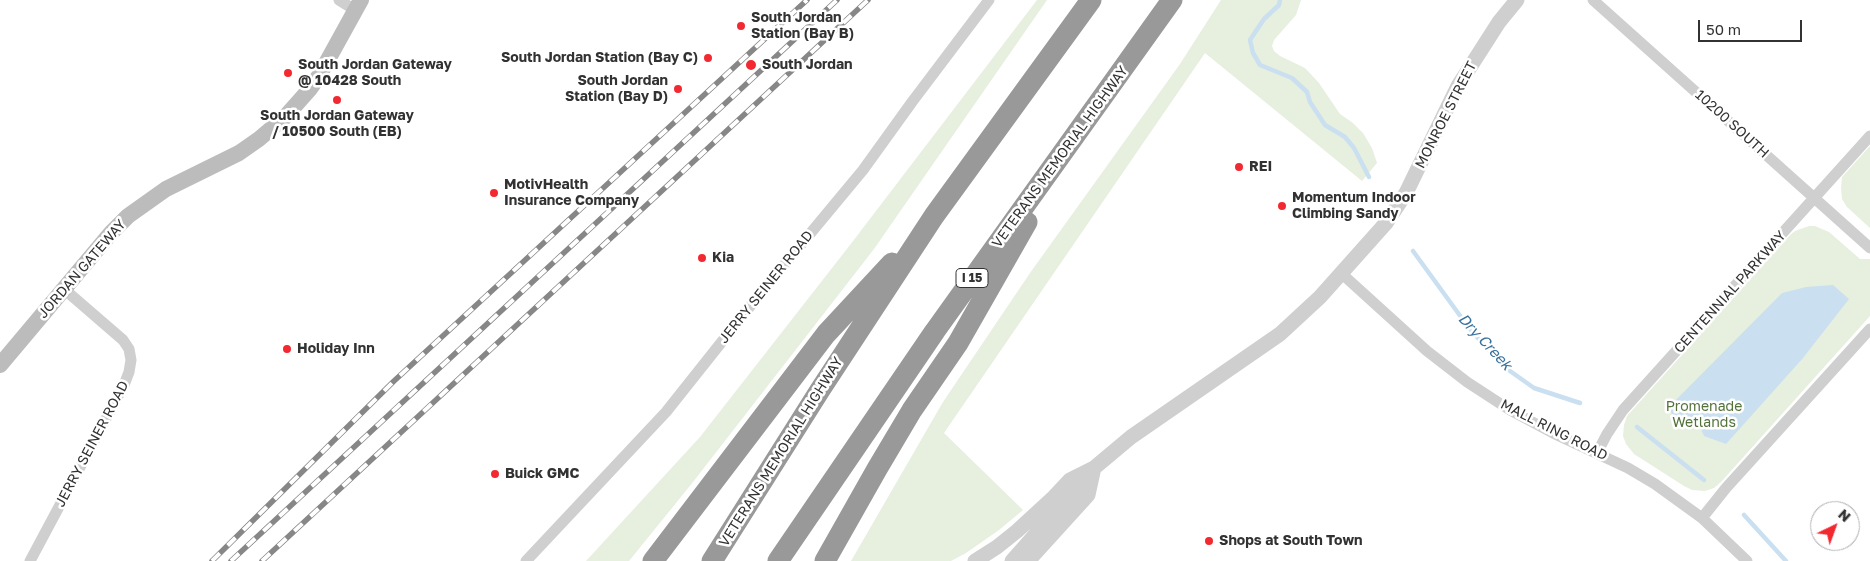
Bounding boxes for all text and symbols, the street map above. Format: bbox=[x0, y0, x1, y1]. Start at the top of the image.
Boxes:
place label: South Jordan Station (Bay B) bbox=[751, 10, 854, 42]
scale bar bbox=[1700, 10, 1804, 42]
marker: South Jordan Station (Bay B) bbox=[735, 20, 747, 32]
text: 50 m bbox=[1706, 20, 1741, 38]
place label: South Jordan Station (Bay C) bbox=[501, 50, 698, 66]
marker: South Jordan Station (Bay C) bbox=[702, 52, 714, 64]
place label: South Jordan Gateway @ 10428 South bbox=[298, 57, 452, 90]
place label: South Jordan bbox=[762, 57, 853, 73]
marker: South Jordan bbox=[744, 58, 758, 72]
street label: MONROE STREET bbox=[1412, 59, 1480, 171]
street label: VETERANS MEMORIAL HIGHWAY bbox=[989, 63, 1131, 251]
marker: South Jordan Gateway @ 10428 South bbox=[282, 67, 294, 79]
place label: South Jordan Station (Bay D) bbox=[565, 73, 668, 105]
marker: South Jordan Station (Bay D) bbox=[672, 83, 684, 95]
street label: 10200 SOUTH bbox=[1692, 87, 1772, 161]
marker: South Jordan Gateway / 10500 South (EB) bbox=[331, 94, 343, 106]
place label: South Jordan Gateway / 10500 South (EB) bbox=[260, 108, 414, 140]
place label: REI bbox=[1249, 159, 1272, 175]
marker: REI bbox=[1233, 161, 1245, 173]
place label: MotivHealth Insurance Company bbox=[504, 177, 639, 210]
marker: MotivHealth Insurance Company bbox=[488, 187, 500, 199]
place label: Momentum Indoor Climbing Sandy bbox=[1292, 190, 1416, 222]
marker: Momentum Indoor Climbing Sandy bbox=[1276, 200, 1288, 212]
street label: JORDAN GATEWAY bbox=[35, 216, 129, 322]
street label: JERRY SEINER ROAD bbox=[715, 227, 817, 347]
street label: CENTENNIAL PARKWAY bbox=[1671, 227, 1789, 357]
place label: Kia bbox=[712, 250, 734, 266]
marker: Kia bbox=[696, 252, 708, 264]
road number: I 15 bbox=[956, 268, 988, 288]
water label: Dry Creek bbox=[1454, 310, 1516, 374]
place label: Holiday Inn bbox=[297, 341, 375, 357]
marker: Holiday Inn bbox=[281, 343, 293, 355]
street label: VETERANS MEMORIAL HIGHWAY bbox=[716, 354, 846, 550]
street label: JERRY SEINER ROAD bbox=[52, 378, 132, 510]
street label: MALL RING ROAD bbox=[1498, 396, 1610, 464]
park label: Promenade Wetlands bbox=[1666, 399, 1742, 432]
place label: Buick GMC bbox=[505, 466, 579, 482]
marker: Buick GMC bbox=[489, 468, 501, 480]
north arrow bbox=[1810, 501, 1860, 551]
text: N bbox=[1835, 505, 1854, 525]
place label: Shops at South Town bbox=[1219, 533, 1362, 549]
marker: Shops at South Town bbox=[1203, 535, 1215, 547]

